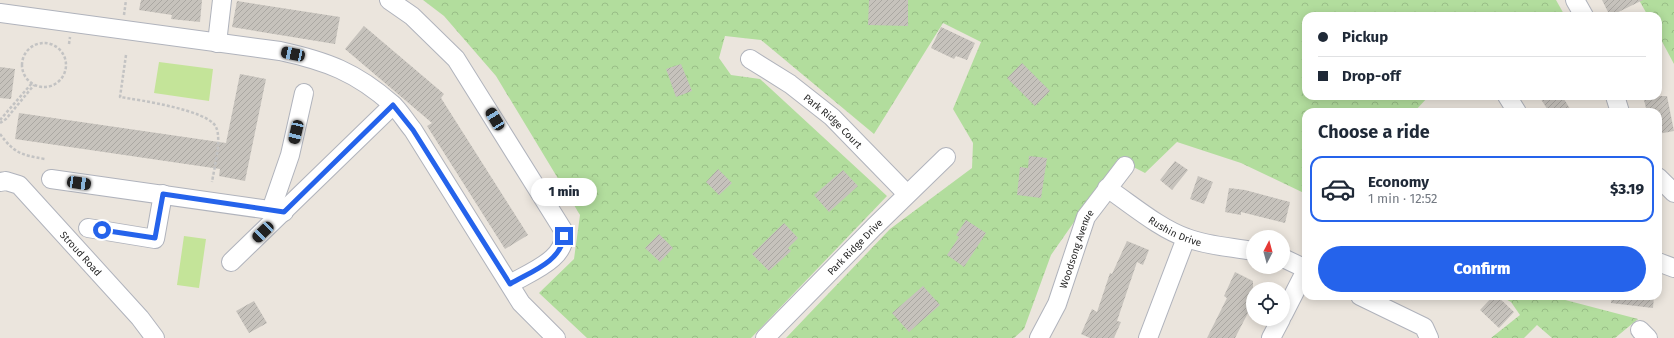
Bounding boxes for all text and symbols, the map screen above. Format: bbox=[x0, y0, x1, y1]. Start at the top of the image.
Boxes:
text: Pickup bbox=[1342, 28, 1388, 46]
car bbox=[280, 46, 306, 62]
text: Drop-off bbox=[1342, 67, 1401, 85]
street label: Park Ridge Court bbox=[801, 92, 864, 151]
car bbox=[484, 106, 506, 132]
car bbox=[287, 119, 305, 145]
text: Choose a ride bbox=[1318, 121, 1430, 143]
icon: car bbox=[1320, 171, 1356, 207]
text: Economy bbox=[1368, 173, 1429, 191]
car bbox=[66, 175, 92, 191]
callout: 1 min bbox=[531, 178, 597, 206]
text: $3.19 bbox=[1610, 180, 1644, 198]
text: 1 min bbox=[548, 184, 580, 199]
text: 1 min · 12:52 bbox=[1368, 191, 1438, 206]
street label: Woodsong Avenue bbox=[1058, 207, 1097, 290]
street label: Rushin Drive bbox=[1146, 214, 1203, 249]
street label: Park Ridge Drive bbox=[825, 217, 886, 278]
car bbox=[250, 219, 276, 245]
route start bbox=[93, 221, 111, 239]
route end bbox=[555, 227, 573, 245]
street label: Stroud Road bbox=[57, 229, 104, 279]
north arrow bbox=[1246, 230, 1290, 274]
map controls bbox=[1246, 230, 1290, 326]
button: Confirm bbox=[1318, 246, 1646, 292]
button: locate bbox=[1246, 282, 1290, 326]

